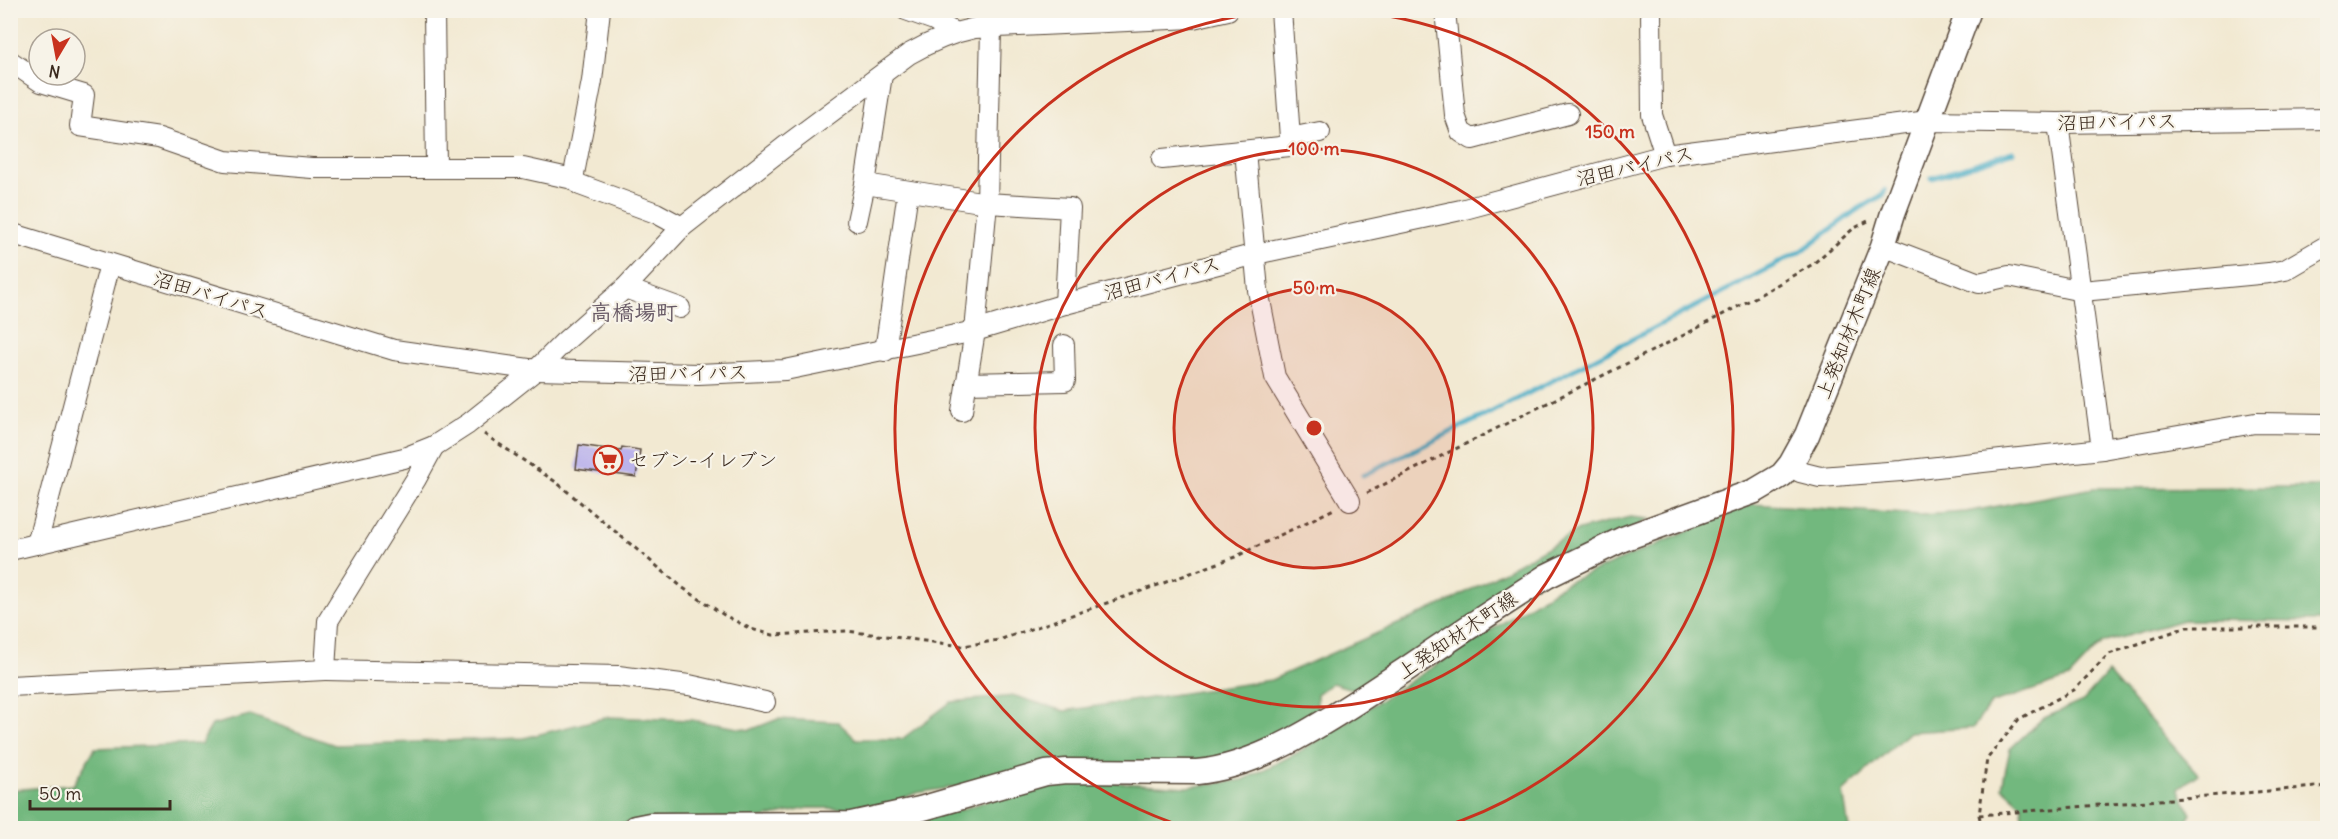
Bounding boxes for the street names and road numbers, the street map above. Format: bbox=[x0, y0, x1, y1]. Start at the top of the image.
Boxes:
street label: 沼田バイパス bbox=[2057, 108, 2177, 135]
street label: 沼田バイパス bbox=[1574, 140, 1696, 191]
street label: 沼田バイパス bbox=[1101, 250, 1223, 305]
street label: 上発知材木町線 bbox=[1810, 263, 1885, 402]
street label: 沼田バイパス bbox=[150, 265, 272, 324]
street label: 沼田バイパス bbox=[628, 359, 748, 386]
street label: 上発知材木町線 bbox=[1392, 585, 1522, 684]

